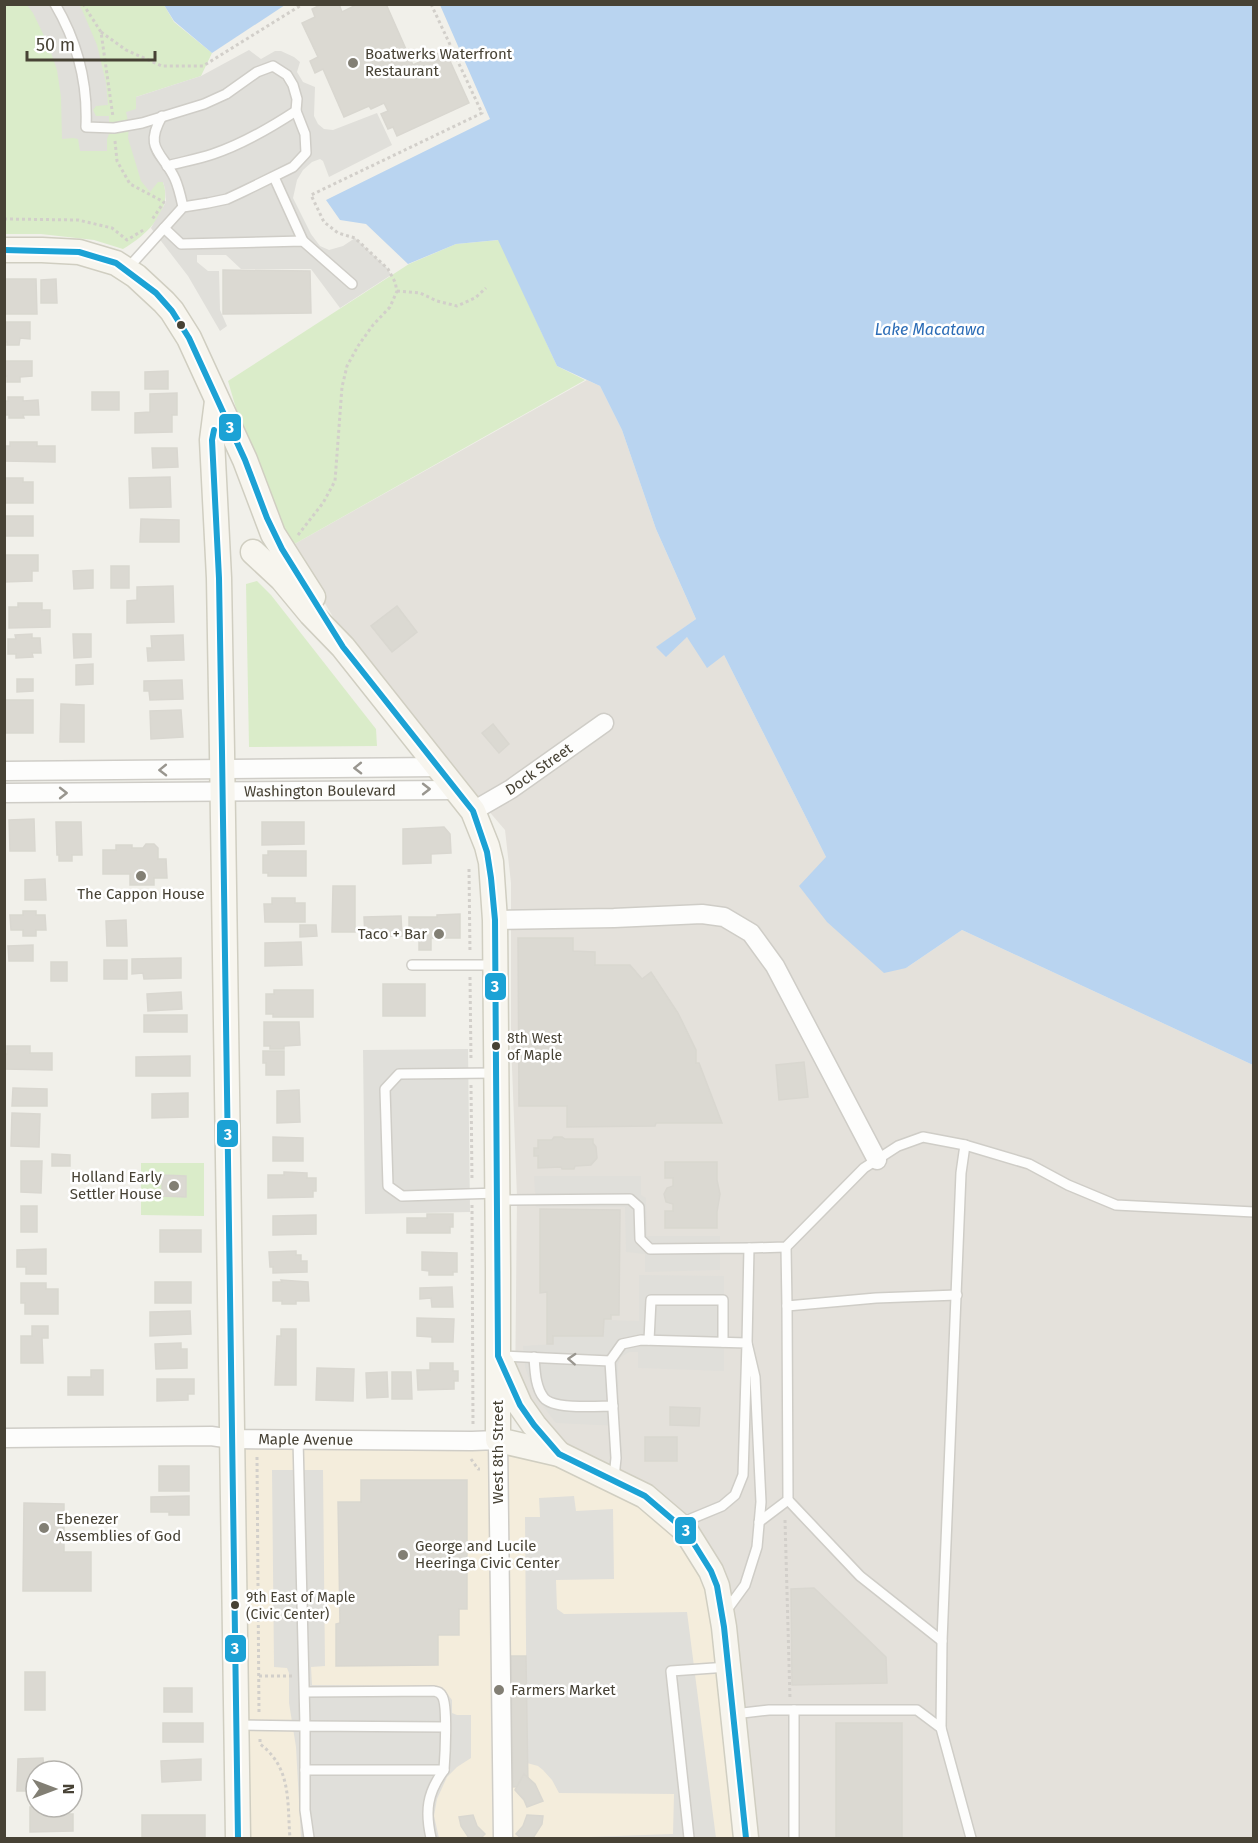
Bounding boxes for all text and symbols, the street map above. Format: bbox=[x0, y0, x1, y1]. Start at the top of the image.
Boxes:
scale bar bbox=[27, 24, 154, 62]
text: 50 m bbox=[36, 34, 75, 56]
place label: Boatwerks Waterfront Restaurant bbox=[365, 45, 513, 80]
marker: Boatwerks Waterfront Restaurant bbox=[346, 56, 360, 70]
unlabelled marker bbox=[175, 319, 187, 331]
water label: Lake Macatawa bbox=[875, 320, 985, 339]
line badge: 3 bbox=[218, 413, 242, 442]
text: 3 bbox=[225, 418, 234, 437]
street label: Dock Street bbox=[502, 739, 576, 799]
one-way arrow bbox=[354, 762, 363, 774]
one-way arrow bbox=[159, 764, 168, 776]
street label: Washington Boulevard bbox=[244, 781, 396, 800]
one-way arrow bbox=[421, 783, 430, 795]
one-way arrow bbox=[58, 787, 67, 799]
marker: The Cappon House bbox=[134, 869, 148, 883]
place label: The Cappon House bbox=[77, 885, 205, 903]
place label: Taco + Bar bbox=[358, 925, 427, 943]
marker: Taco + Bar bbox=[432, 927, 446, 941]
line badge: 3 bbox=[484, 972, 507, 1001]
text: 3 bbox=[490, 977, 499, 996]
place label: 8th West of Maple bbox=[507, 1030, 563, 1064]
marker: 8th West of Maple bbox=[490, 1040, 502, 1052]
line badge: 3 bbox=[216, 1119, 239, 1148]
text: 3 bbox=[223, 1125, 232, 1144]
place label: Holland Early Settler House bbox=[70, 1168, 163, 1203]
marker: Holland Early Settler House bbox=[167, 1179, 181, 1193]
one-way arrow bbox=[567, 1352, 576, 1365]
street label: West 8th Street bbox=[489, 1399, 507, 1504]
street label: Maple Avenue bbox=[258, 1430, 353, 1449]
place label: Ebenezer Assemblies of God bbox=[56, 1510, 181, 1545]
line badge: 3 bbox=[674, 1516, 697, 1545]
marker: Ebenezer Assemblies of God bbox=[37, 1521, 51, 1535]
text: 3 bbox=[681, 1521, 690, 1540]
place label: George and Lucile Heeringa Civic Center bbox=[415, 1537, 560, 1572]
marker: George and Lucile Heeringa Civic Center bbox=[396, 1548, 410, 1562]
place label: 9th East of Maple (Civic Center) bbox=[246, 1589, 355, 1623]
marker: 9th East of Maple (Civic Center) bbox=[229, 1599, 241, 1611]
line badge: 3 bbox=[224, 1634, 247, 1663]
text: 3 bbox=[230, 1639, 239, 1658]
place label: Farmers Market bbox=[511, 1681, 616, 1699]
marker: Farmers Market bbox=[492, 1683, 506, 1697]
north arrow bbox=[24, 1759, 84, 1819]
text: N bbox=[59, 1784, 78, 1794]

